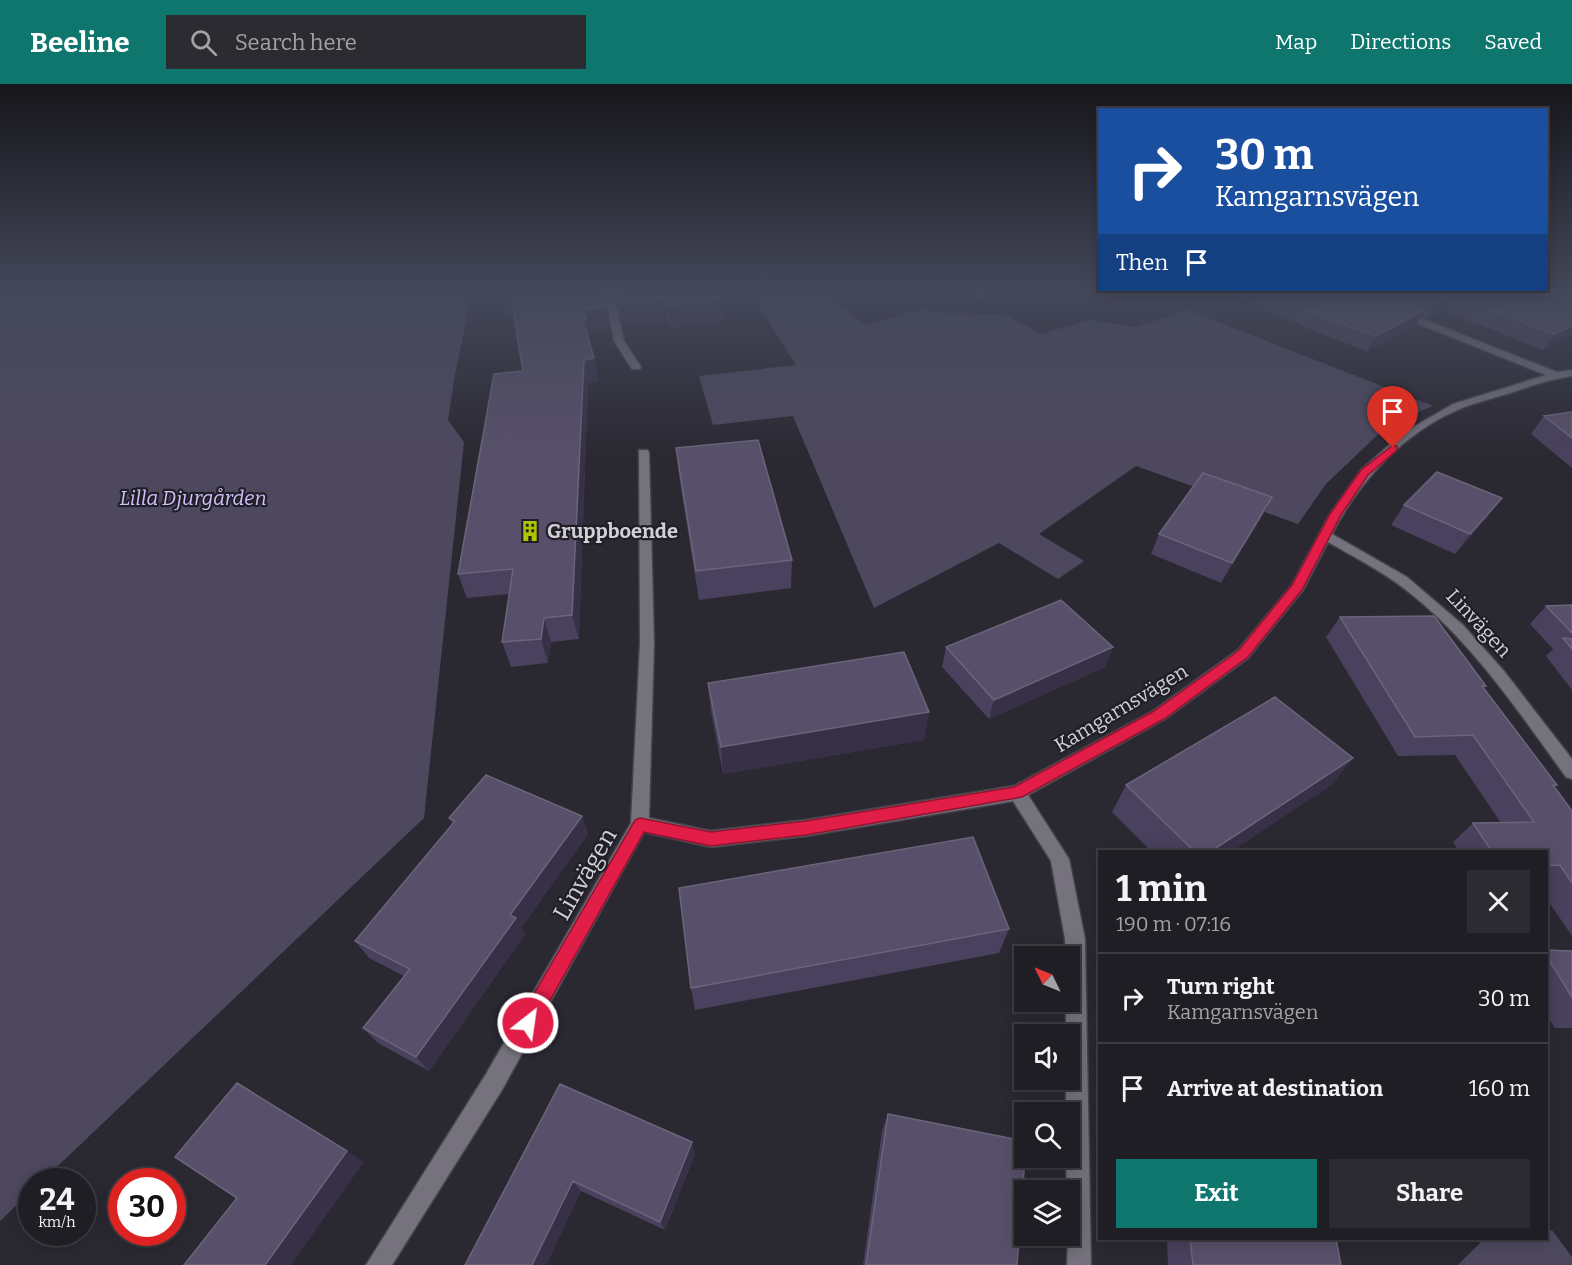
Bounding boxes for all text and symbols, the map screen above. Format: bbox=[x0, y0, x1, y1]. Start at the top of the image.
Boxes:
search box bbox=[166, 15, 586, 69]
text: Beeline bbox=[30, 26, 130, 59]
icon: search bbox=[187, 26, 220, 59]
text: Search here bbox=[235, 29, 357, 56]
text: Map bbox=[1275, 29, 1317, 55]
text: Directions bbox=[1350, 29, 1451, 55]
text: Saved bbox=[1484, 29, 1542, 55]
text: 30 m bbox=[1215, 130, 1314, 180]
icon: right bbox=[1116, 132, 1194, 210]
text: Kamgarnsvägen bbox=[1215, 181, 1419, 213]
icon: arrive bbox=[1180, 246, 1213, 279]
text: Then bbox=[1116, 249, 1168, 276]
pin bbox=[1367, 386, 1418, 448]
icon: arrive bbox=[1376, 395, 1409, 428]
park label: Lilla Djurgården bbox=[120, 486, 267, 511]
building icon: Gruppboende bbox=[518, 519, 542, 543]
place label: Gruppboende bbox=[547, 519, 678, 543]
street label: Linvägen bbox=[1441, 584, 1517, 662]
street label: Kamgarnsvägen bbox=[1050, 659, 1192, 757]
street label: Linvägen bbox=[548, 823, 622, 925]
text: 1 min bbox=[1116, 867, 1207, 911]
button: close bbox=[1467, 870, 1530, 933]
text: 190 m · 07:16 bbox=[1116, 912, 1231, 936]
north arrow bbox=[1014, 946, 1080, 1012]
map controls bbox=[1014, 946, 1080, 1246]
text: Turn right bbox=[1167, 973, 1275, 1000]
icon: right bbox=[1116, 982, 1149, 1015]
text: 30 m bbox=[1478, 985, 1530, 1012]
position arrow bbox=[496, 991, 560, 1055]
text: Kamgarnsvägen bbox=[1167, 1000, 1318, 1024]
button: sound bbox=[1014, 1024, 1080, 1090]
icon: arrive bbox=[1116, 1072, 1149, 1105]
text: Arrive at destination bbox=[1167, 1075, 1383, 1102]
text: 160 m bbox=[1469, 1075, 1530, 1102]
button: search bbox=[1014, 1102, 1080, 1168]
button: Exit bbox=[1116, 1159, 1317, 1228]
button: Share bbox=[1329, 1159, 1530, 1228]
speed limit sign: 30 bbox=[108, 1168, 186, 1246]
button: layers bbox=[1014, 1180, 1080, 1246]
text: 24 bbox=[39, 1182, 75, 1218]
text: km/h bbox=[38, 1213, 76, 1231]

